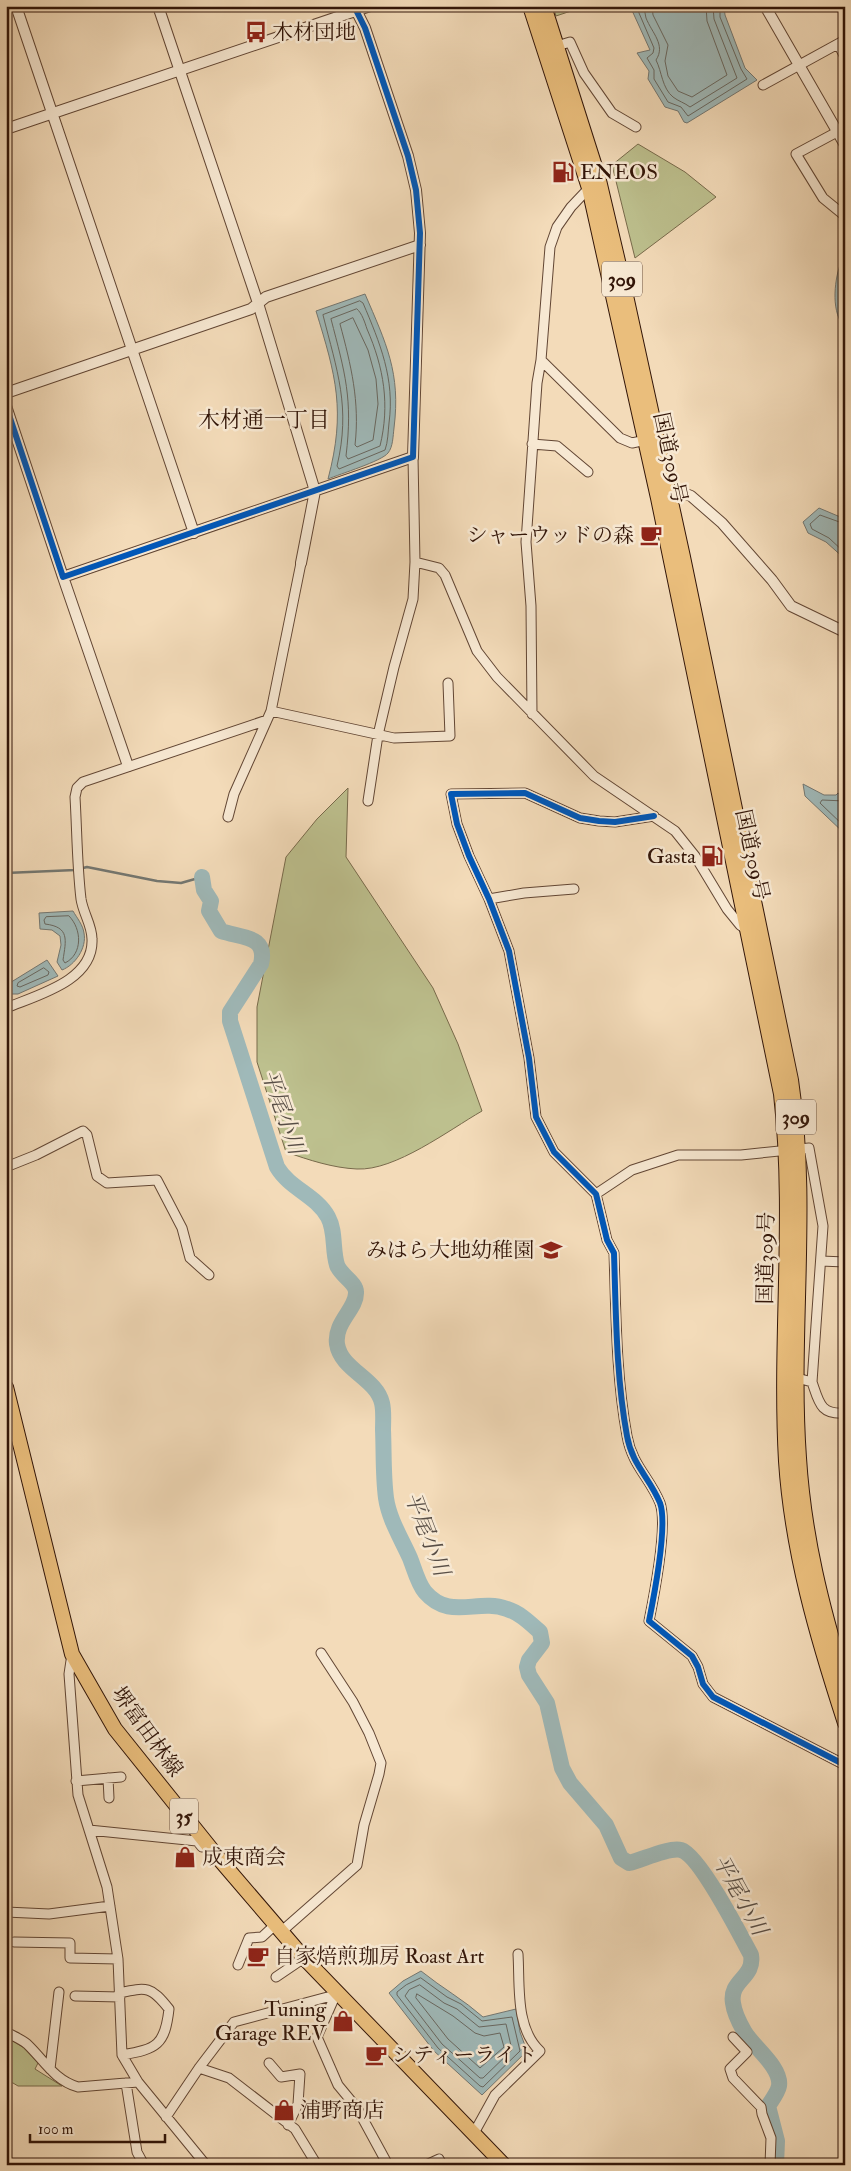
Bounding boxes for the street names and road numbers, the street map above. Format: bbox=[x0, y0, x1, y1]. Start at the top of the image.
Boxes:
road number: 309 bbox=[602, 262, 642, 296]
street label: 国道309号 bbox=[647, 410, 693, 506]
street label: 国道309号 bbox=[729, 807, 775, 903]
road number: 309 bbox=[776, 1100, 816, 1134]
street label: 国道309号 bbox=[752, 1211, 780, 1305]
street label: 堺富田林線 bbox=[105, 1682, 189, 1782]
road number: 35 bbox=[170, 1798, 198, 1834]

